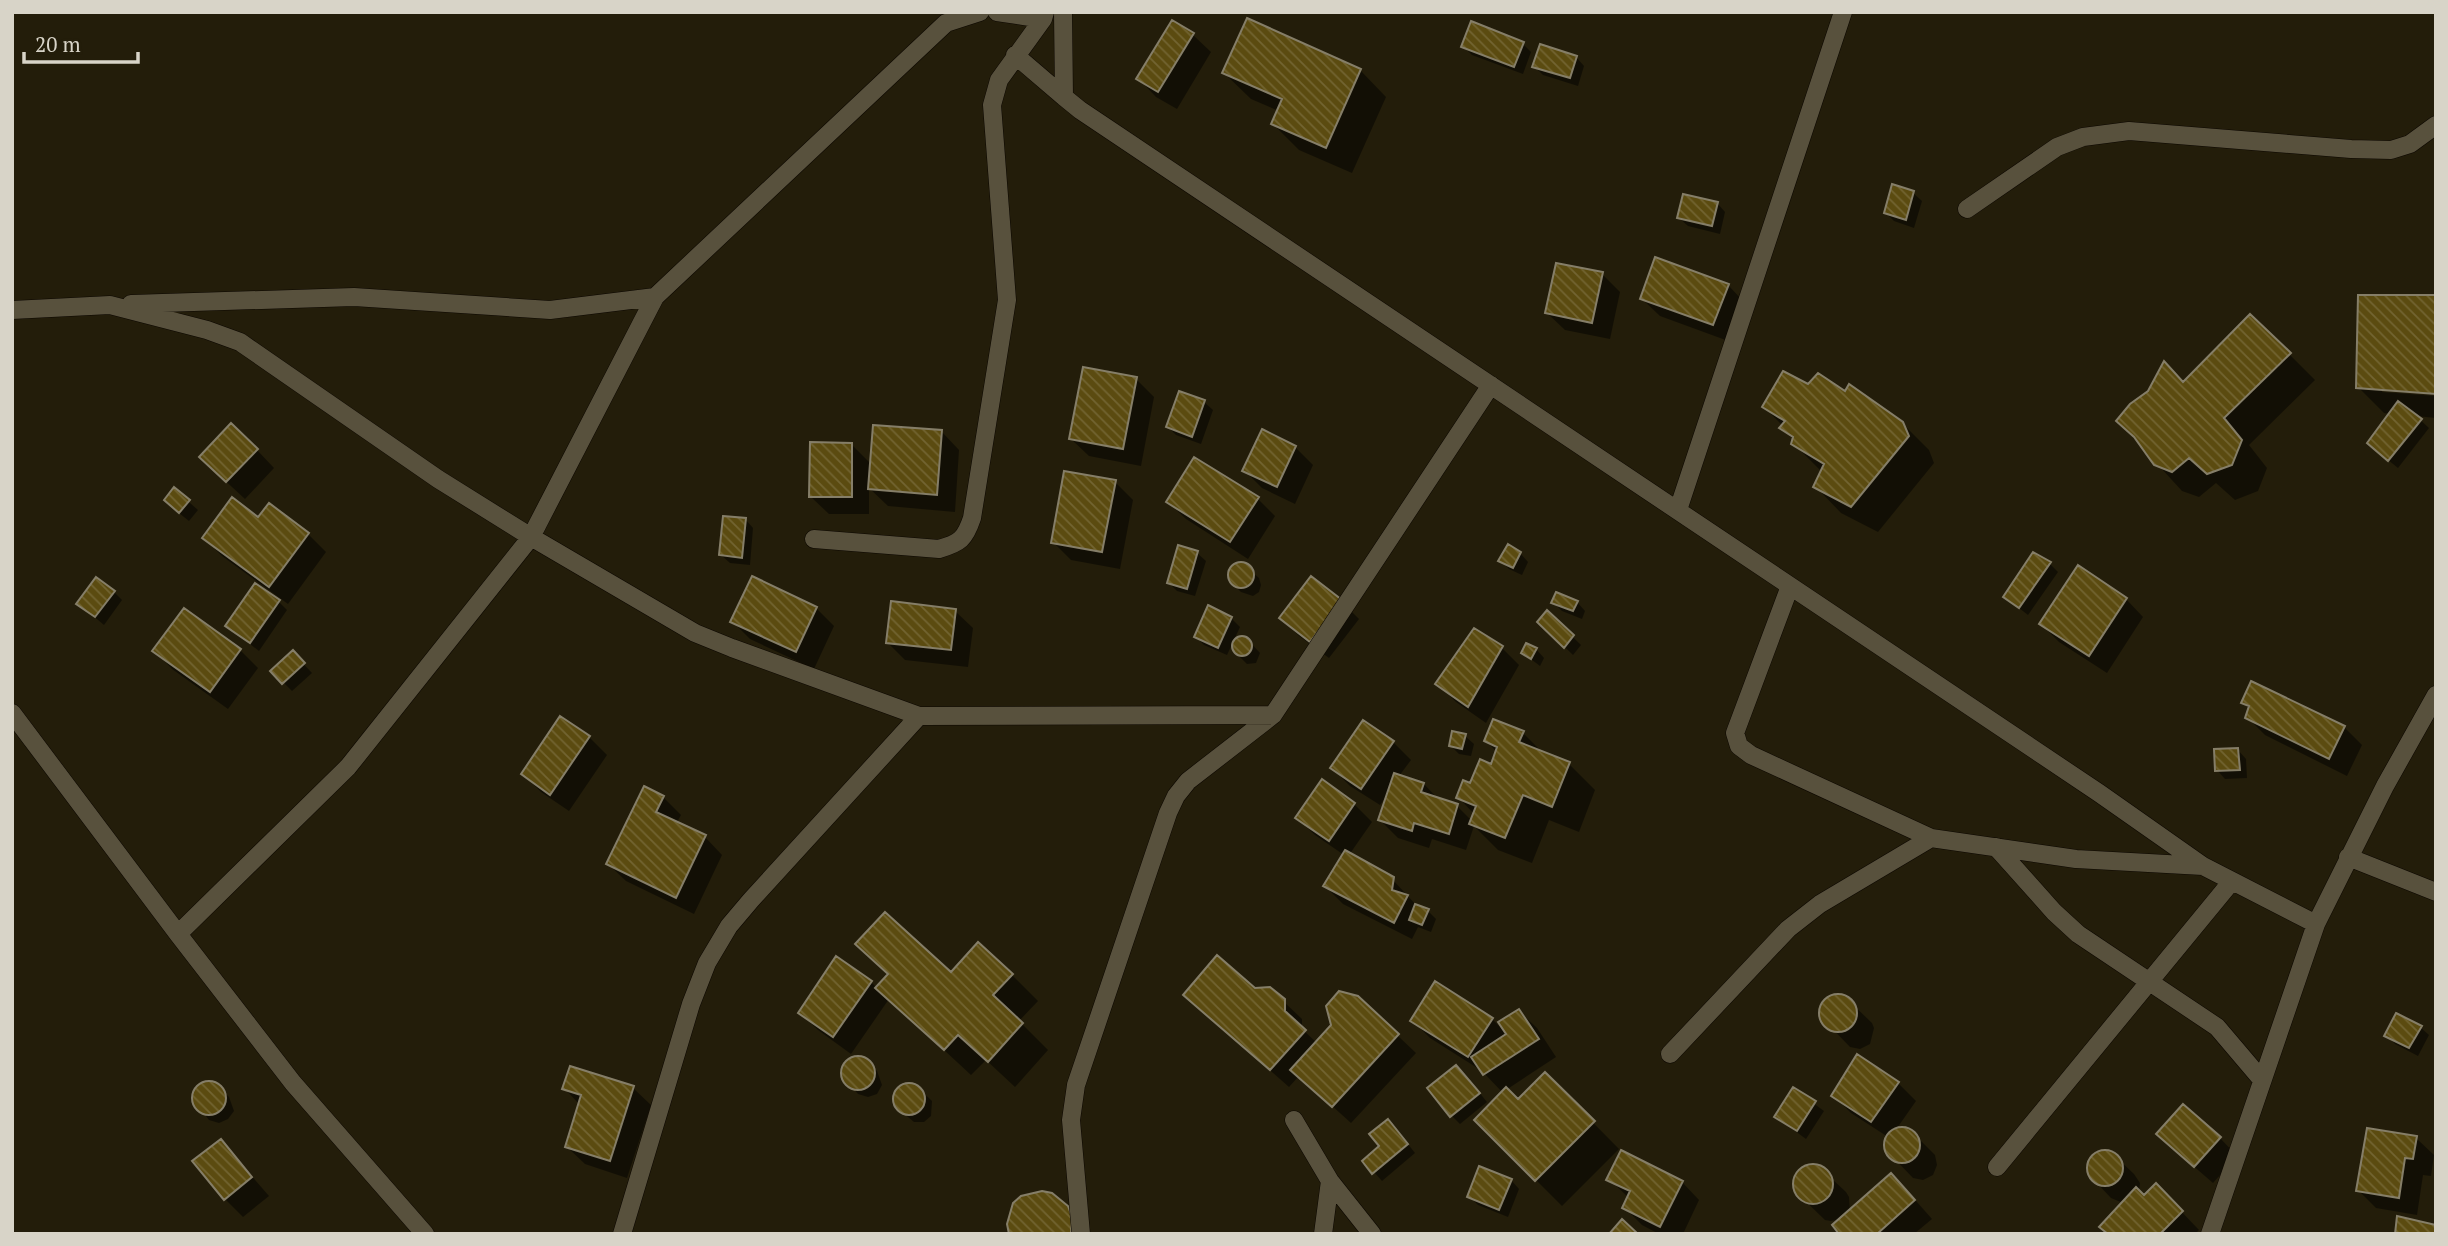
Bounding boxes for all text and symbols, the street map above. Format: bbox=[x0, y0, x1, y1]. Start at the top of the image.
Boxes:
scale bar bbox=[24, 21, 138, 65]
text: 20 m bbox=[35, 30, 81, 58]

